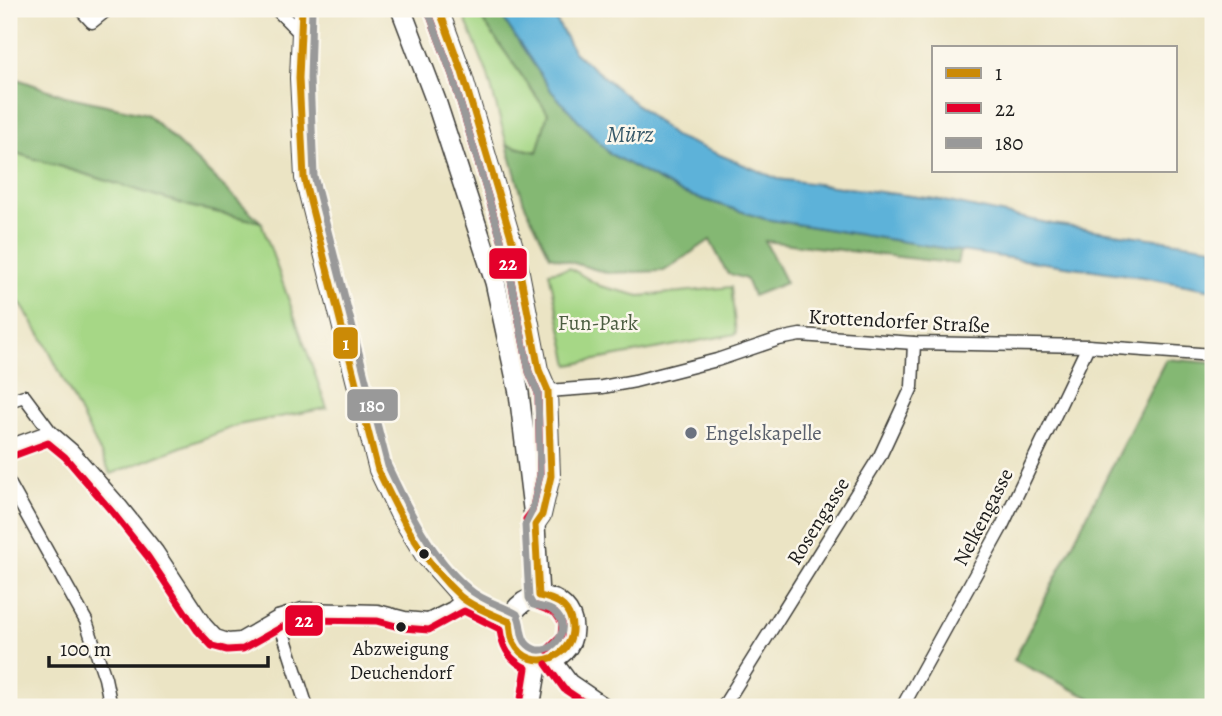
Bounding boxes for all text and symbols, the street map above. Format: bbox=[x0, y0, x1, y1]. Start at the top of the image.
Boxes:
legend bbox=[932, 46, 1176, 172]
text: 1 bbox=[995, 59, 1002, 87]
text: 22 bbox=[995, 95, 1015, 123]
water label: Mürz bbox=[607, 119, 654, 150]
text: 180 bbox=[995, 129, 1024, 157]
line badge: 22 bbox=[488, 247, 528, 280]
text: 22 bbox=[499, 251, 517, 277]
street label: Krottendorfer Straße bbox=[808, 302, 990, 340]
park label: Fun-Park bbox=[558, 309, 639, 337]
line badge: 1 bbox=[332, 326, 359, 360]
text: 1 bbox=[343, 331, 350, 357]
line badge: 180 bbox=[346, 388, 399, 422]
text: 180 bbox=[359, 393, 385, 419]
place label: Engelskapelle bbox=[705, 419, 822, 447]
marker: Engelskapelle bbox=[683, 425, 699, 441]
street label: Nelkengasse bbox=[946, 463, 1020, 571]
street label: Rosengasse bbox=[780, 472, 856, 570]
unlabelled marker bbox=[417, 547, 431, 561]
line badge: 22 bbox=[284, 604, 324, 637]
text: 22 bbox=[295, 608, 313, 634]
marker: Abzweigung Deuchendorf bbox=[394, 620, 408, 634]
scale bar bbox=[49, 625, 268, 669]
text: 100 m bbox=[60, 635, 111, 663]
place label: Abzweigung Deuchendorf bbox=[350, 636, 455, 686]

